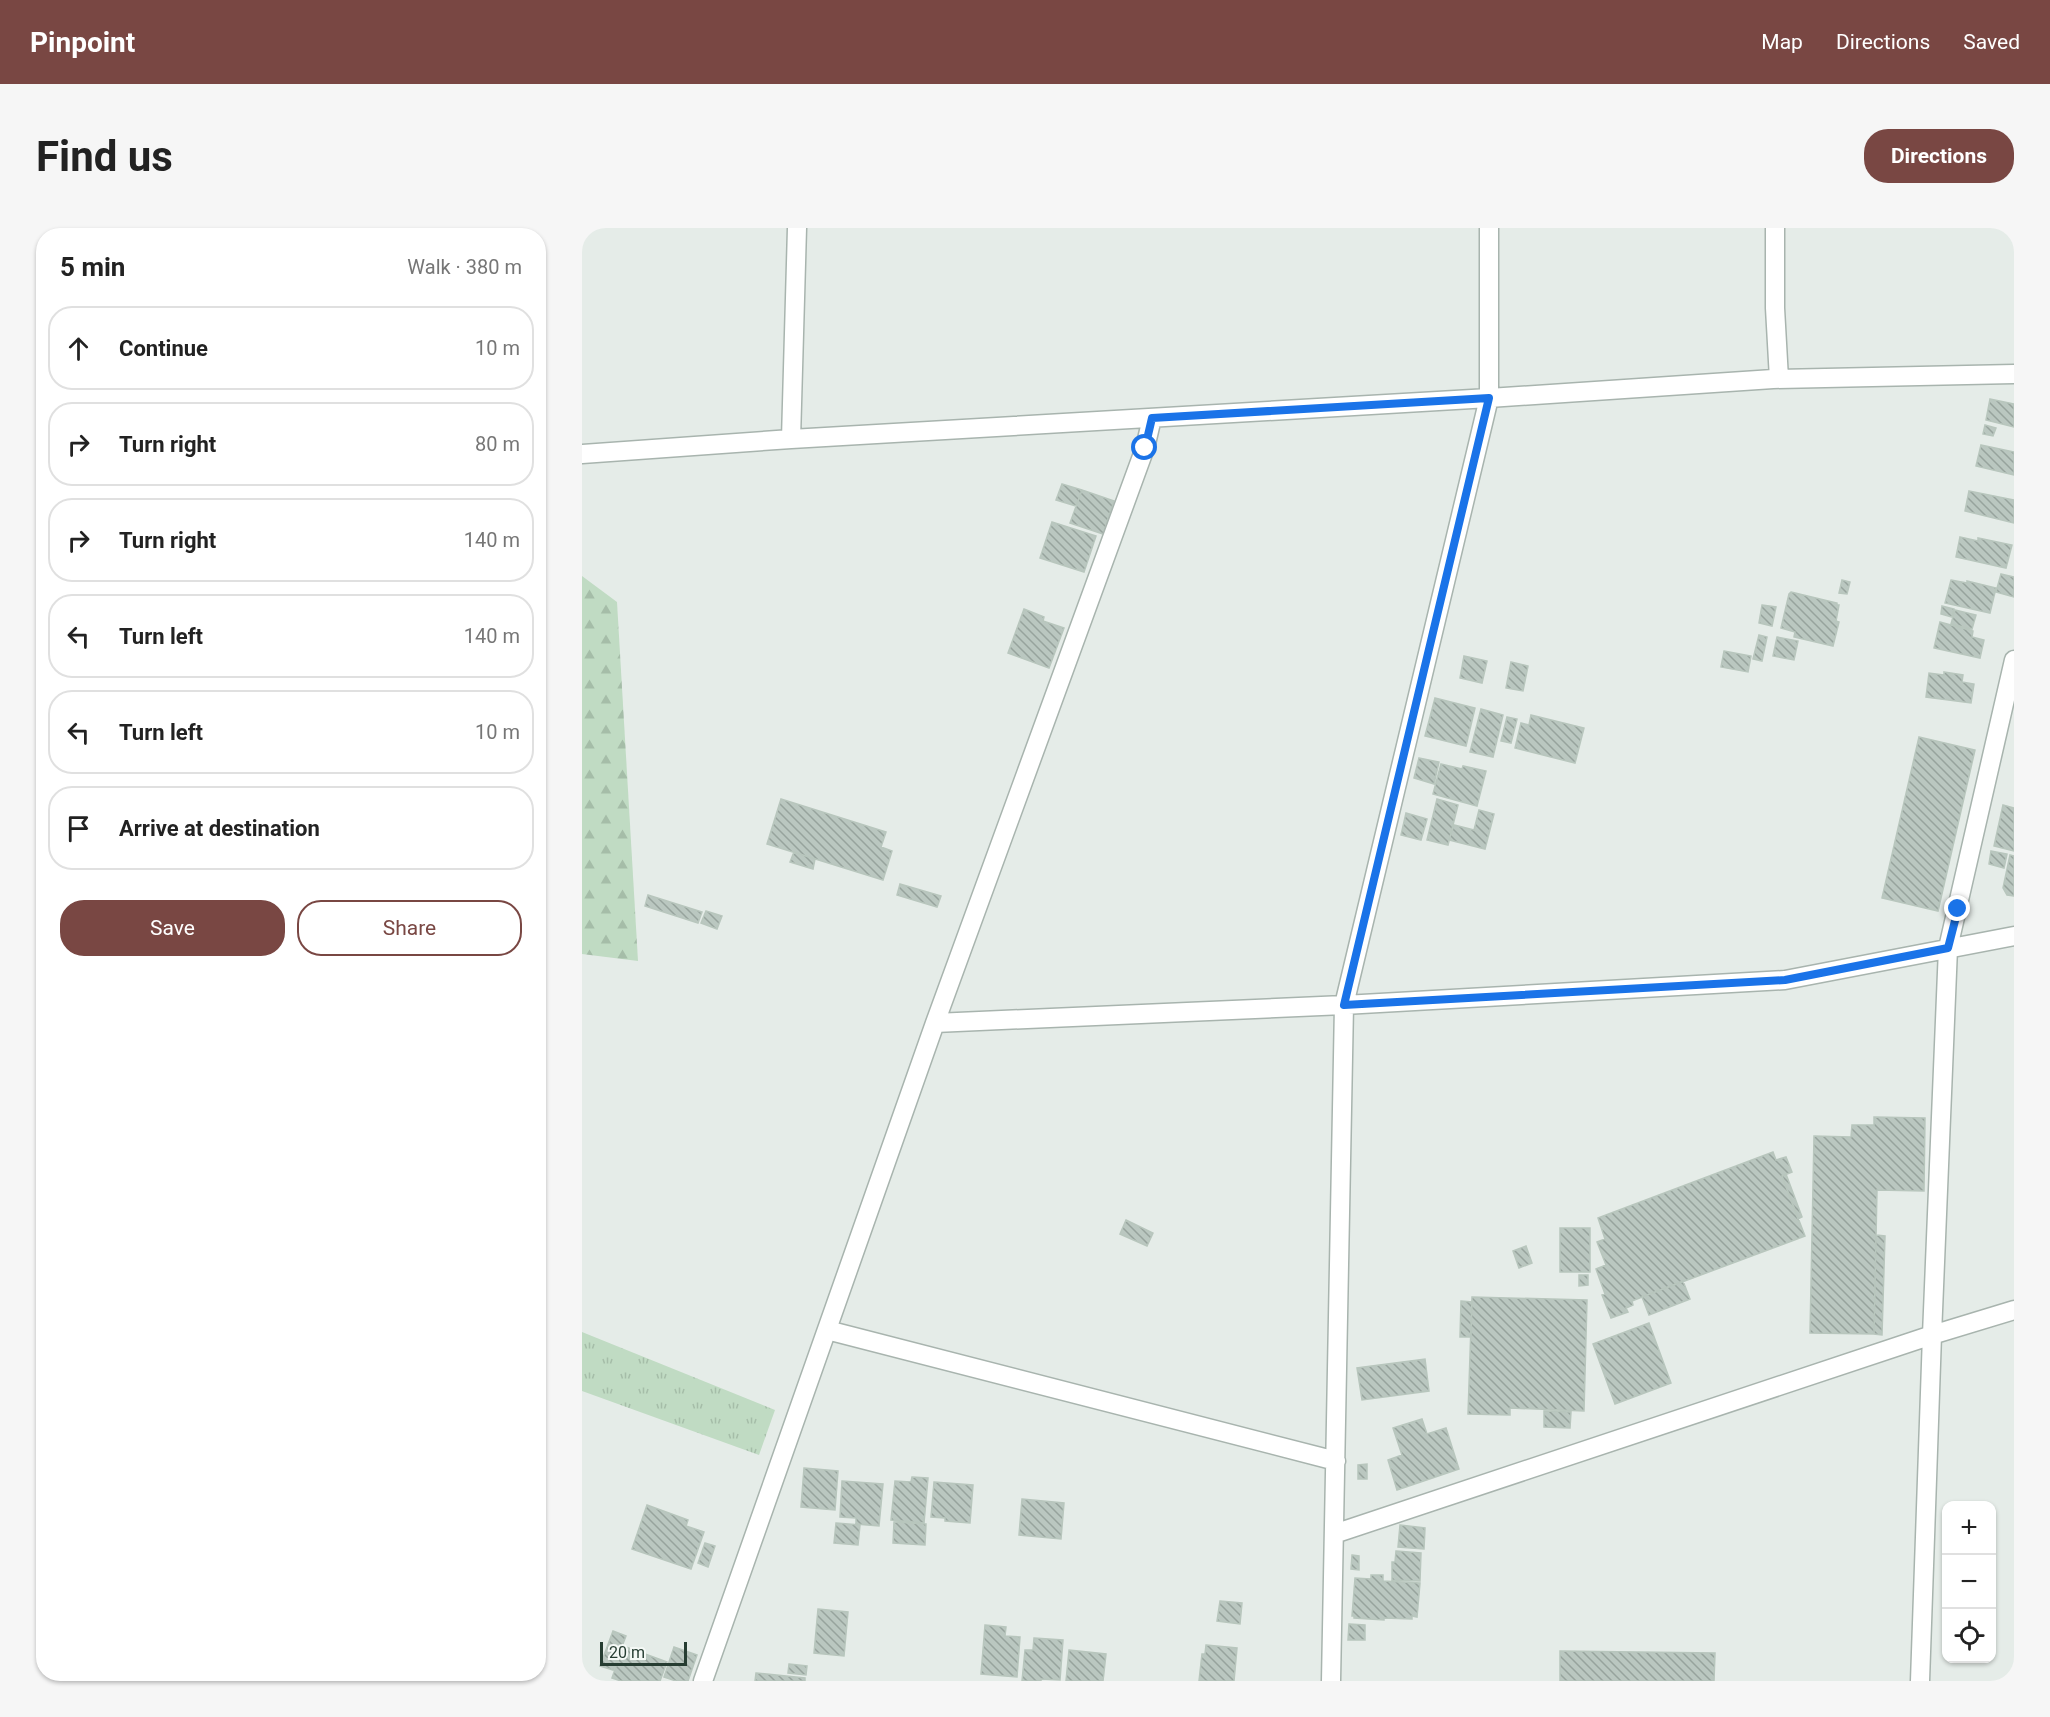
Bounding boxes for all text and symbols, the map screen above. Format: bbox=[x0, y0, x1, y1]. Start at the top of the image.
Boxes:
text: Pinpoint bbox=[30, 26, 135, 59]
text: Map bbox=[1761, 30, 1803, 54]
text: Directions bbox=[1836, 30, 1930, 54]
text: Saved bbox=[1963, 30, 2020, 54]
button: Directions bbox=[1864, 129, 2014, 183]
text: Find us bbox=[36, 132, 173, 181]
text: 5 min bbox=[60, 252, 125, 282]
text: Walk · 380 m bbox=[407, 255, 522, 279]
icon: ahead bbox=[62, 332, 95, 365]
text: Continue bbox=[119, 336, 208, 361]
text: 10 m bbox=[475, 336, 520, 360]
icon: right bbox=[62, 428, 95, 461]
text: Turn right bbox=[119, 432, 216, 457]
text: 80 m bbox=[475, 432, 520, 456]
route start bbox=[1131, 434, 1157, 460]
icon: right bbox=[62, 524, 95, 557]
text: Turn right bbox=[119, 528, 216, 553]
text: 140 m bbox=[464, 528, 520, 552]
icon: left bbox=[62, 620, 95, 653]
text: Turn left bbox=[119, 624, 203, 649]
text: 140 m bbox=[464, 624, 520, 648]
icon: left bbox=[62, 716, 95, 749]
text: Turn left bbox=[119, 720, 203, 745]
text: 10 m bbox=[475, 720, 520, 744]
icon: arrive bbox=[62, 812, 95, 845]
text: Arrive at destination bbox=[119, 816, 320, 841]
route end bbox=[1944, 895, 1970, 921]
button: Save bbox=[60, 900, 285, 956]
button: Share bbox=[297, 900, 522, 956]
map controls bbox=[1942, 1501, 1996, 1663]
button: + bbox=[1942, 1501, 1996, 1555]
button: − bbox=[1942, 1555, 1996, 1609]
button: locate bbox=[1942, 1609, 1996, 1663]
scale bar bbox=[600, 1639, 687, 1666]
text: 20 m bbox=[609, 1643, 645, 1662]

